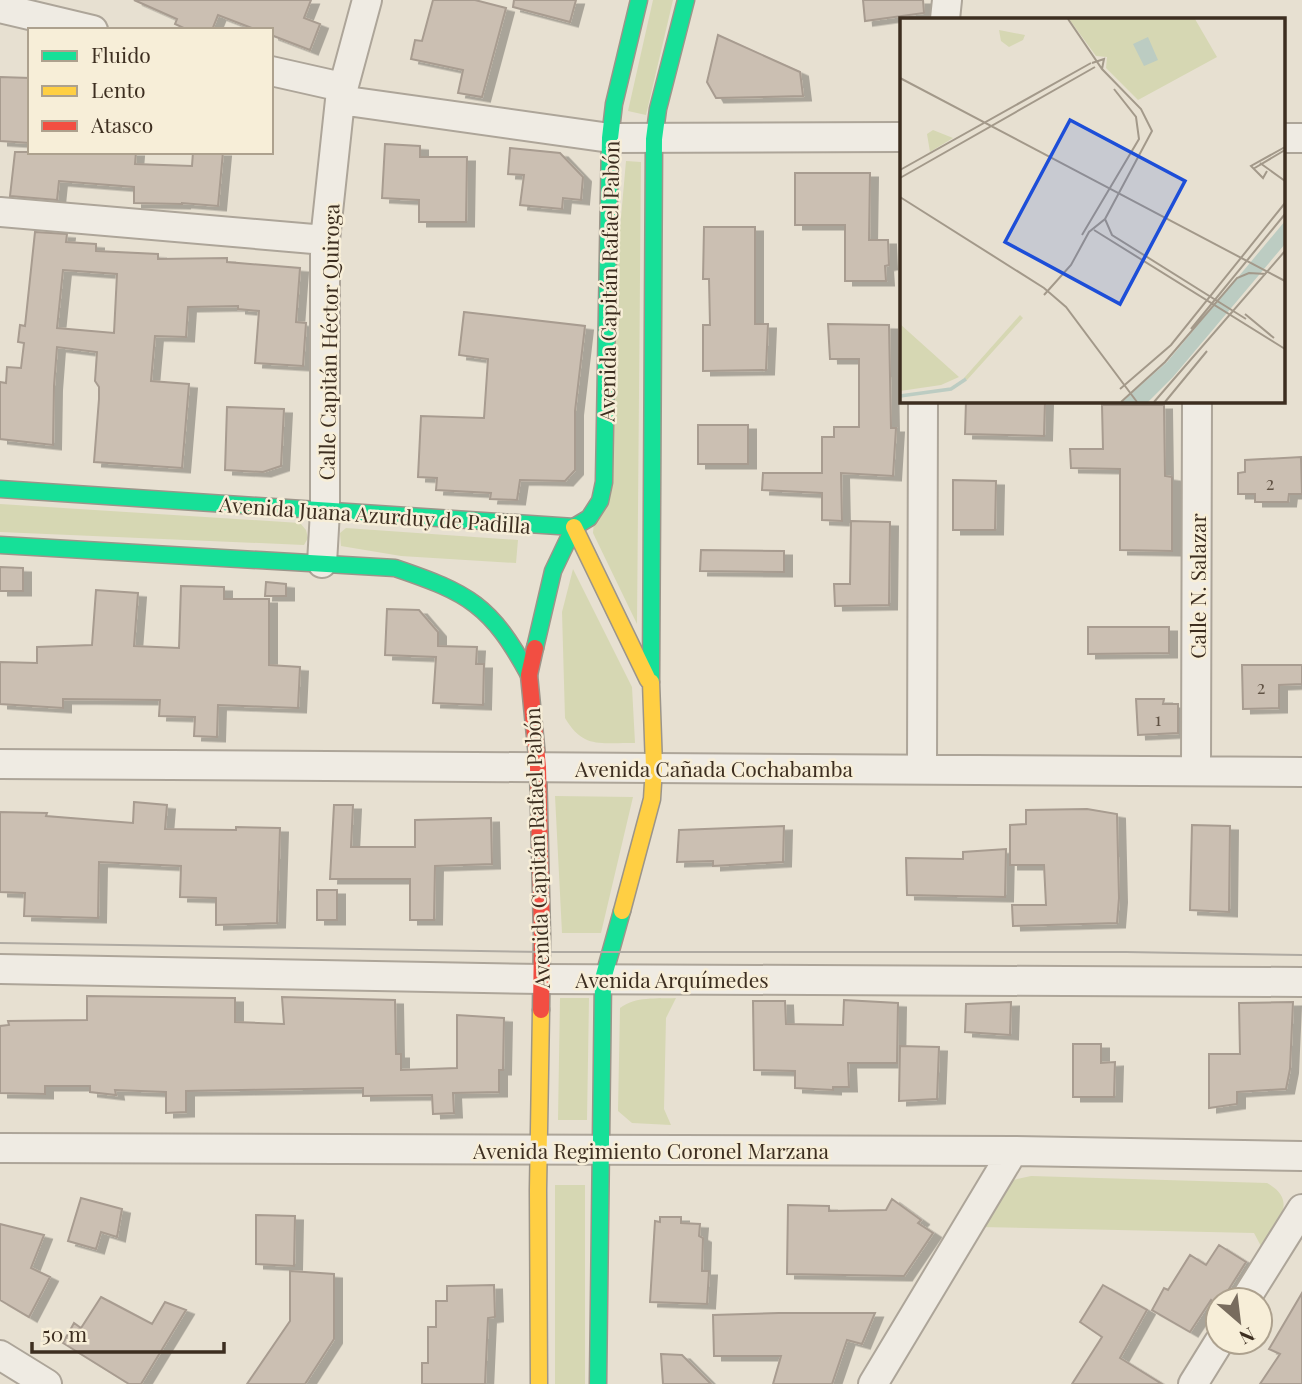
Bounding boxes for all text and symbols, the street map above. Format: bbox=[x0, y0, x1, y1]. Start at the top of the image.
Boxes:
inset map bbox=[900, 18, 1284, 402]
legend bbox=[28, 28, 273, 154]
text: Fluido bbox=[91, 40, 151, 68]
text: Lento bbox=[91, 75, 145, 103]
text: Atasco bbox=[90, 110, 153, 138]
street label: Avenida Capitán Rafael Pabón bbox=[592, 140, 624, 423]
street label: Calle Capitán Héctor Quiroga bbox=[312, 203, 344, 481]
house number: 2 bbox=[1266, 471, 1274, 495]
street label: Avenida Juana Azurduy de Padilla bbox=[217, 489, 532, 539]
street label: Calle N. Salazar bbox=[1183, 513, 1211, 659]
house number: 2 bbox=[1257, 675, 1265, 699]
street label: Avenida Capitán Rafael Pabón bbox=[517, 707, 555, 990]
house number: 1 bbox=[1155, 707, 1162, 731]
street label: Avenida Cañada Cochabamba bbox=[574, 754, 854, 782]
street label: Avenida Arquímedes bbox=[574, 965, 769, 993]
street label: Avenida Regimiento Coronel Marzana bbox=[472, 1136, 830, 1164]
north arrow bbox=[1204, 1286, 1274, 1356]
scale bar bbox=[32, 1310, 224, 1354]
text: 50 m bbox=[42, 1319, 88, 1347]
text: N bbox=[1235, 1322, 1260, 1352]

